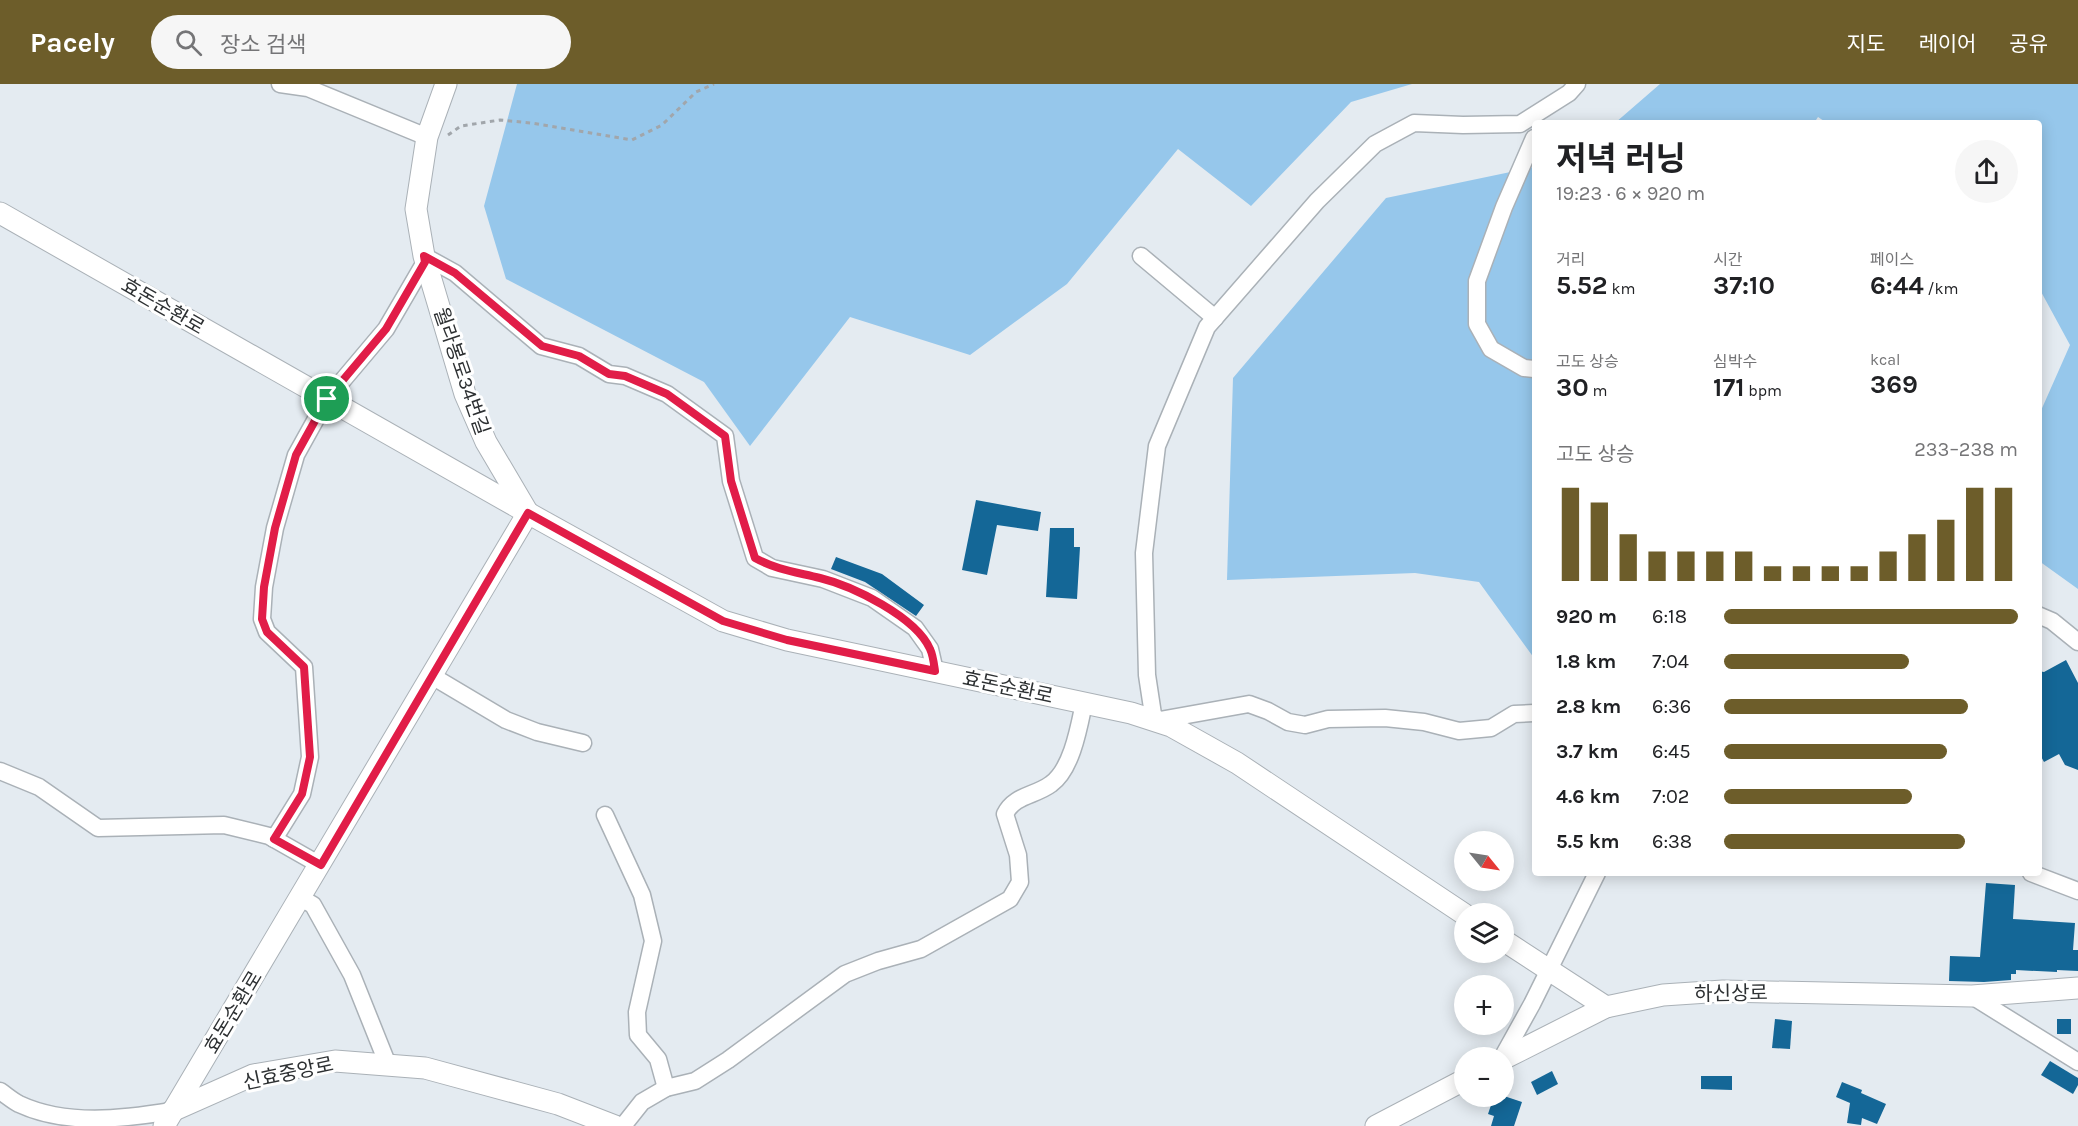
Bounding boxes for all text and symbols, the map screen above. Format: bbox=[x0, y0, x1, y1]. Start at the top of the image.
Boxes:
search box bbox=[151, 15, 571, 69]
text: Pacely bbox=[30, 26, 115, 59]
icon: search bbox=[172, 26, 205, 59]
text: 장소 검색 bbox=[220, 32, 306, 58]
text: 지도 bbox=[1847, 32, 1885, 56]
text: 레이어 bbox=[1918, 32, 1976, 56]
text: 공유 bbox=[2009, 32, 2048, 56]
text: 저녁 러닝 bbox=[1556, 140, 1686, 178]
button: share bbox=[1955, 140, 2018, 203]
text: 19:23 · 6 × 920 m bbox=[1556, 182, 1705, 205]
text: 거리 bbox=[1556, 250, 1585, 269]
text: 시간 bbox=[1713, 250, 1742, 269]
text: 페이스 bbox=[1870, 250, 1914, 269]
text: 5.52 bbox=[1556, 270, 1608, 301]
text: 37:10 bbox=[1713, 270, 1775, 301]
text: 6:44 bbox=[1870, 270, 1924, 301]
street label: 효돈순환로 bbox=[117, 273, 208, 339]
text: km bbox=[1608, 279, 1635, 298]
text: /km bbox=[1924, 279, 1958, 298]
street label: 월라봉로34번길 bbox=[429, 304, 494, 438]
text: kcal bbox=[1870, 350, 1901, 369]
text: 고도 상승 bbox=[1556, 352, 1619, 371]
text: 심박수 bbox=[1713, 352, 1757, 371]
text: 369 bbox=[1870, 369, 1918, 400]
text: 30 bbox=[1556, 372, 1589, 403]
text: 171 bbox=[1713, 372, 1744, 403]
pin bbox=[301, 373, 352, 424]
text: m bbox=[1589, 381, 1607, 400]
text: bpm bbox=[1744, 381, 1782, 400]
icon: arrive bbox=[310, 382, 343, 415]
text: 233–238 m bbox=[1914, 438, 2018, 461]
text: 고도 상승 bbox=[1556, 443, 1634, 466]
text: 920 m bbox=[1556, 605, 1617, 628]
text: 6:18 bbox=[1652, 605, 1687, 628]
text: 1.8 km bbox=[1556, 650, 1616, 673]
text: 7:04 bbox=[1652, 650, 1689, 673]
street label: 효돈순환로 bbox=[961, 667, 1055, 708]
text: 2.8 km bbox=[1556, 695, 1621, 718]
text: 6:36 bbox=[1652, 695, 1691, 718]
text: 3.7 km bbox=[1556, 740, 1619, 763]
text: 6:45 bbox=[1652, 740, 1691, 763]
text: 4.6 km bbox=[1556, 785, 1620, 808]
text: 7:02 bbox=[1652, 785, 1689, 808]
text: 5.5 km bbox=[1556, 830, 1619, 853]
text: 6:38 bbox=[1652, 830, 1692, 853]
north arrow bbox=[1454, 831, 1514, 891]
map controls bbox=[1454, 831, 1514, 1107]
button: layers bbox=[1454, 903, 1514, 963]
street label: 효돈순환로 bbox=[200, 967, 267, 1058]
button: + bbox=[1454, 975, 1514, 1035]
street label: 하신상로 bbox=[1694, 981, 1768, 1006]
button: − bbox=[1454, 1047, 1514, 1107]
street label: 신효중앙로 bbox=[241, 1053, 335, 1094]

